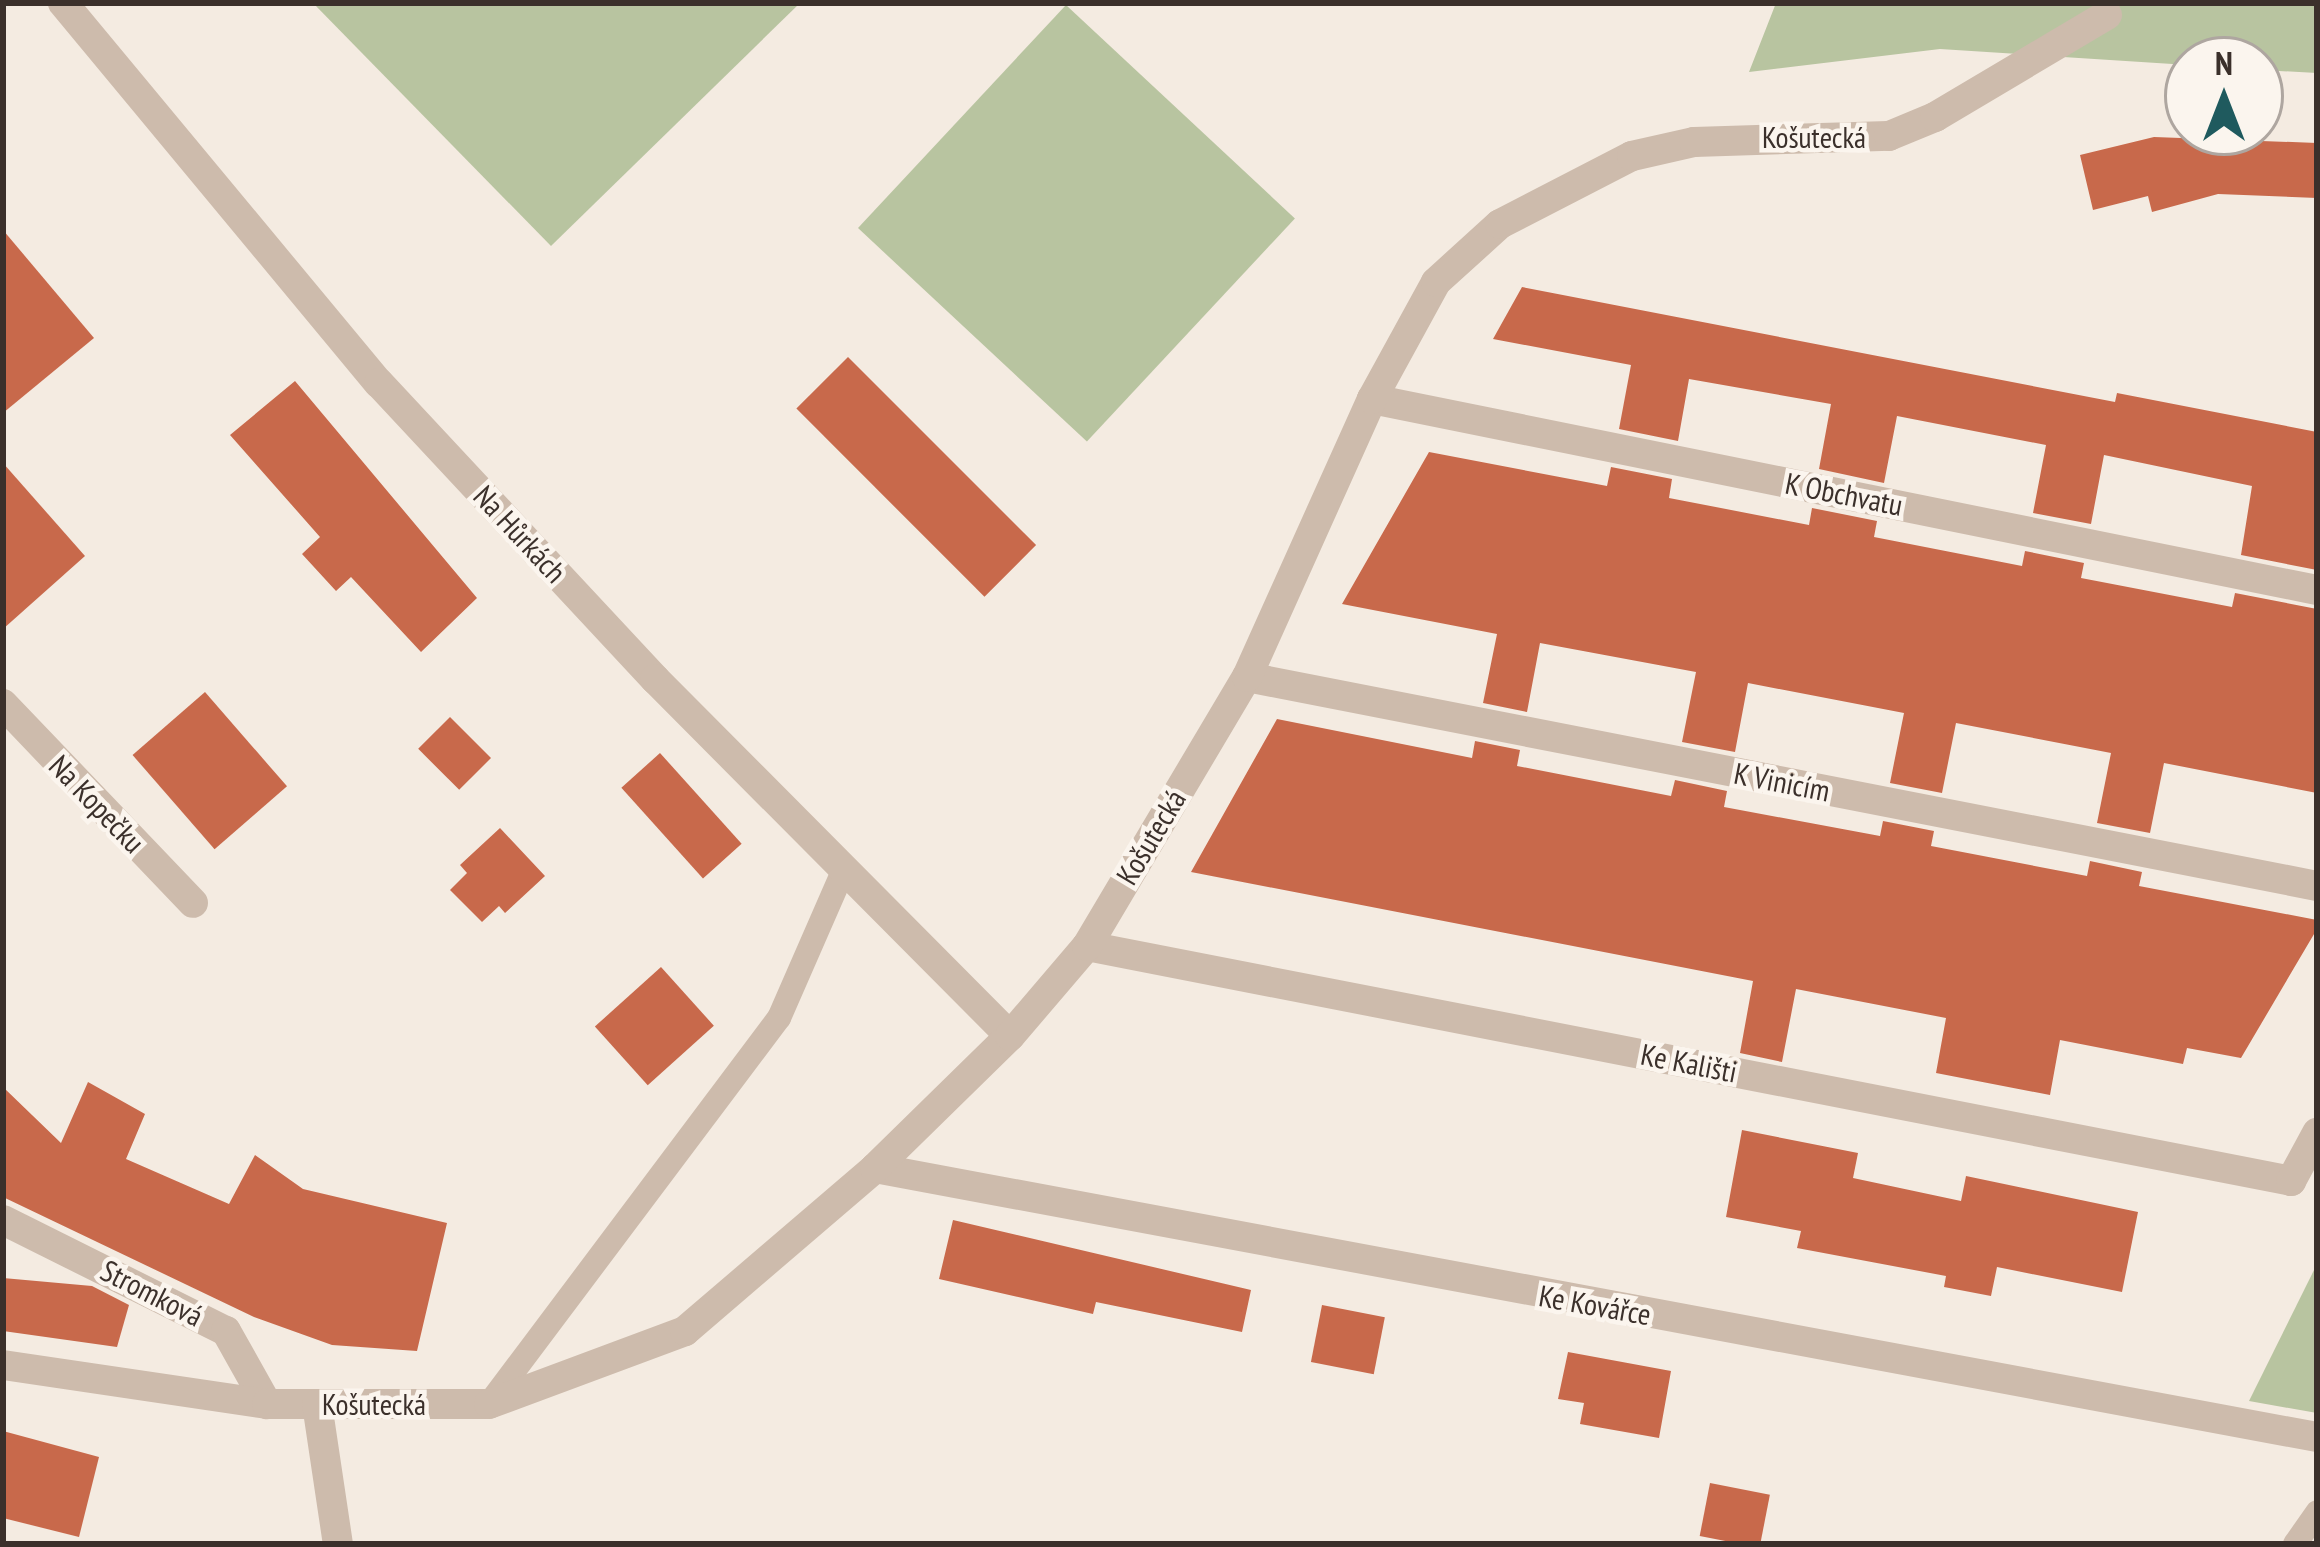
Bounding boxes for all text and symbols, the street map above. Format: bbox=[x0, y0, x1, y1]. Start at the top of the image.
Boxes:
north arrow bbox=[2164, 36, 2284, 156]
text: N bbox=[2215, 41, 2233, 84]
street label: Košutecká bbox=[1762, 119, 1866, 155]
street label: K Obchvatu bbox=[1782, 465, 1906, 523]
street label: Na Hůrkách bbox=[466, 478, 574, 590]
street label: Na Kopečku bbox=[42, 748, 152, 860]
street label: K Vinicím bbox=[1730, 755, 1834, 809]
street label: Košutecká bbox=[1109, 783, 1193, 891]
street label: Ke Kališti bbox=[1638, 1036, 1740, 1090]
street label: Stromková bbox=[95, 1252, 209, 1334]
street label: Ke Kovářce bbox=[1536, 1277, 1654, 1333]
street label: Košutecká bbox=[322, 1386, 426, 1422]

